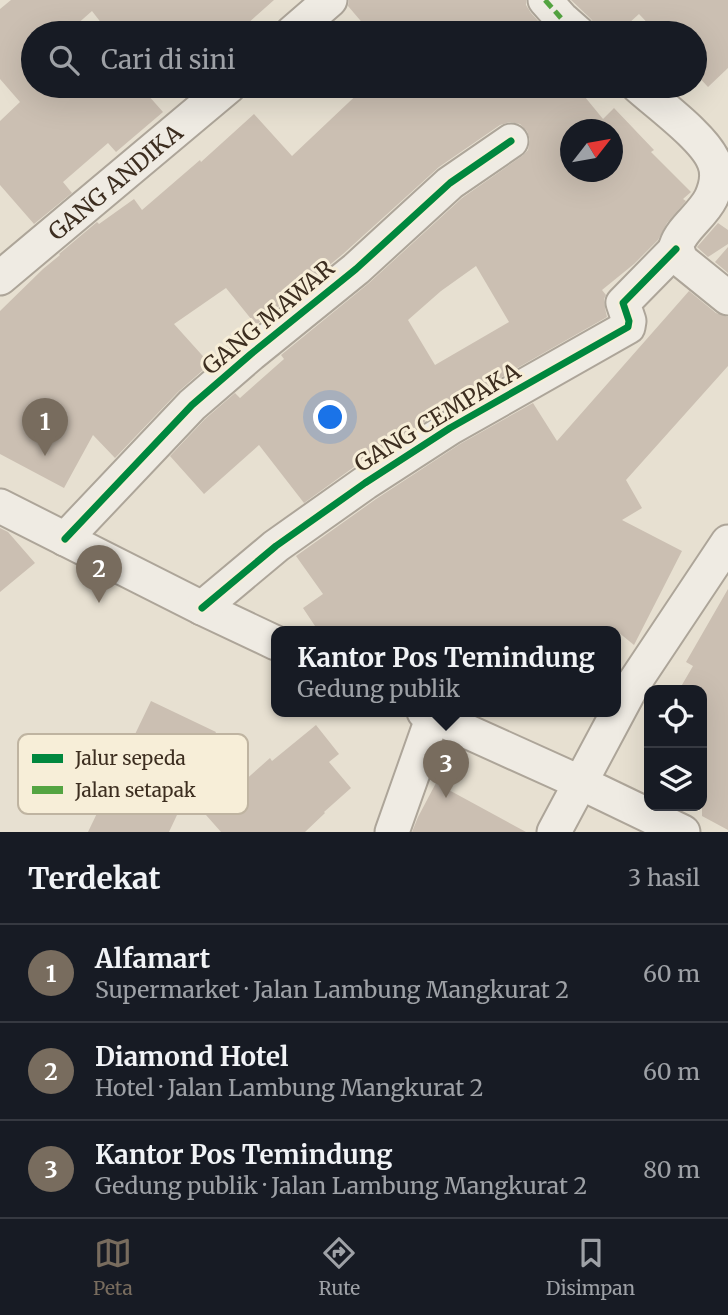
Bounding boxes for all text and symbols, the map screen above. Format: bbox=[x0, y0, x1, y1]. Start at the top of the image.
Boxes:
search box bbox=[21, 21, 707, 98]
icon: search bbox=[45, 41, 83, 79]
text: Cari di sini bbox=[101, 43, 235, 76]
street label: GANG ANDIKA bbox=[42, 117, 188, 246]
north arrow bbox=[560, 119, 623, 182]
street label: GANG MAWAR bbox=[196, 253, 340, 381]
street label: GANG CEMPAKA bbox=[349, 356, 526, 478]
pin: 1 bbox=[22, 398, 68, 456]
your location bbox=[313, 400, 347, 434]
pin: 2 bbox=[76, 545, 122, 603]
popup bbox=[271, 626, 621, 717]
text: Kantor Pos Temindung bbox=[297, 641, 595, 674]
text: Gedung publik bbox=[297, 674, 460, 703]
map controls bbox=[644, 685, 707, 811]
button: locate bbox=[644, 685, 707, 748]
legend bbox=[18, 734, 248, 814]
pin: 3 bbox=[423, 740, 469, 798]
text: Jalur sepeda bbox=[74, 746, 186, 770]
button: layers bbox=[644, 748, 707, 811]
text: Jalan setapak bbox=[74, 778, 196, 802]
text: Terdekat bbox=[28, 859, 161, 897]
text: 3 hasil bbox=[628, 863, 700, 892]
text: Alfamart bbox=[95, 942, 210, 975]
text: 1 bbox=[46, 959, 56, 988]
text: 60 m bbox=[643, 959, 700, 988]
text: Supermarket · Jalan Lambung Mangkurat 2 bbox=[95, 975, 569, 1004]
text: Diamond Hotel bbox=[95, 1040, 288, 1073]
text: 2 bbox=[44, 1057, 58, 1086]
text: 60 m bbox=[643, 1057, 700, 1086]
text: Hotel · Jalan Lambung Mangkurat 2 bbox=[95, 1073, 483, 1102]
text: Kantor Pos Temindung bbox=[95, 1138, 392, 1171]
text: 3 bbox=[44, 1155, 58, 1184]
text: 80 m bbox=[643, 1155, 700, 1184]
text: Gedung publik · Jalan Lambung Mangkurat 2 bbox=[95, 1171, 587, 1200]
tab: Peta bbox=[93, 1234, 133, 1300]
tab: Rute bbox=[319, 1234, 360, 1300]
tab: Disimpan bbox=[546, 1234, 635, 1300]

